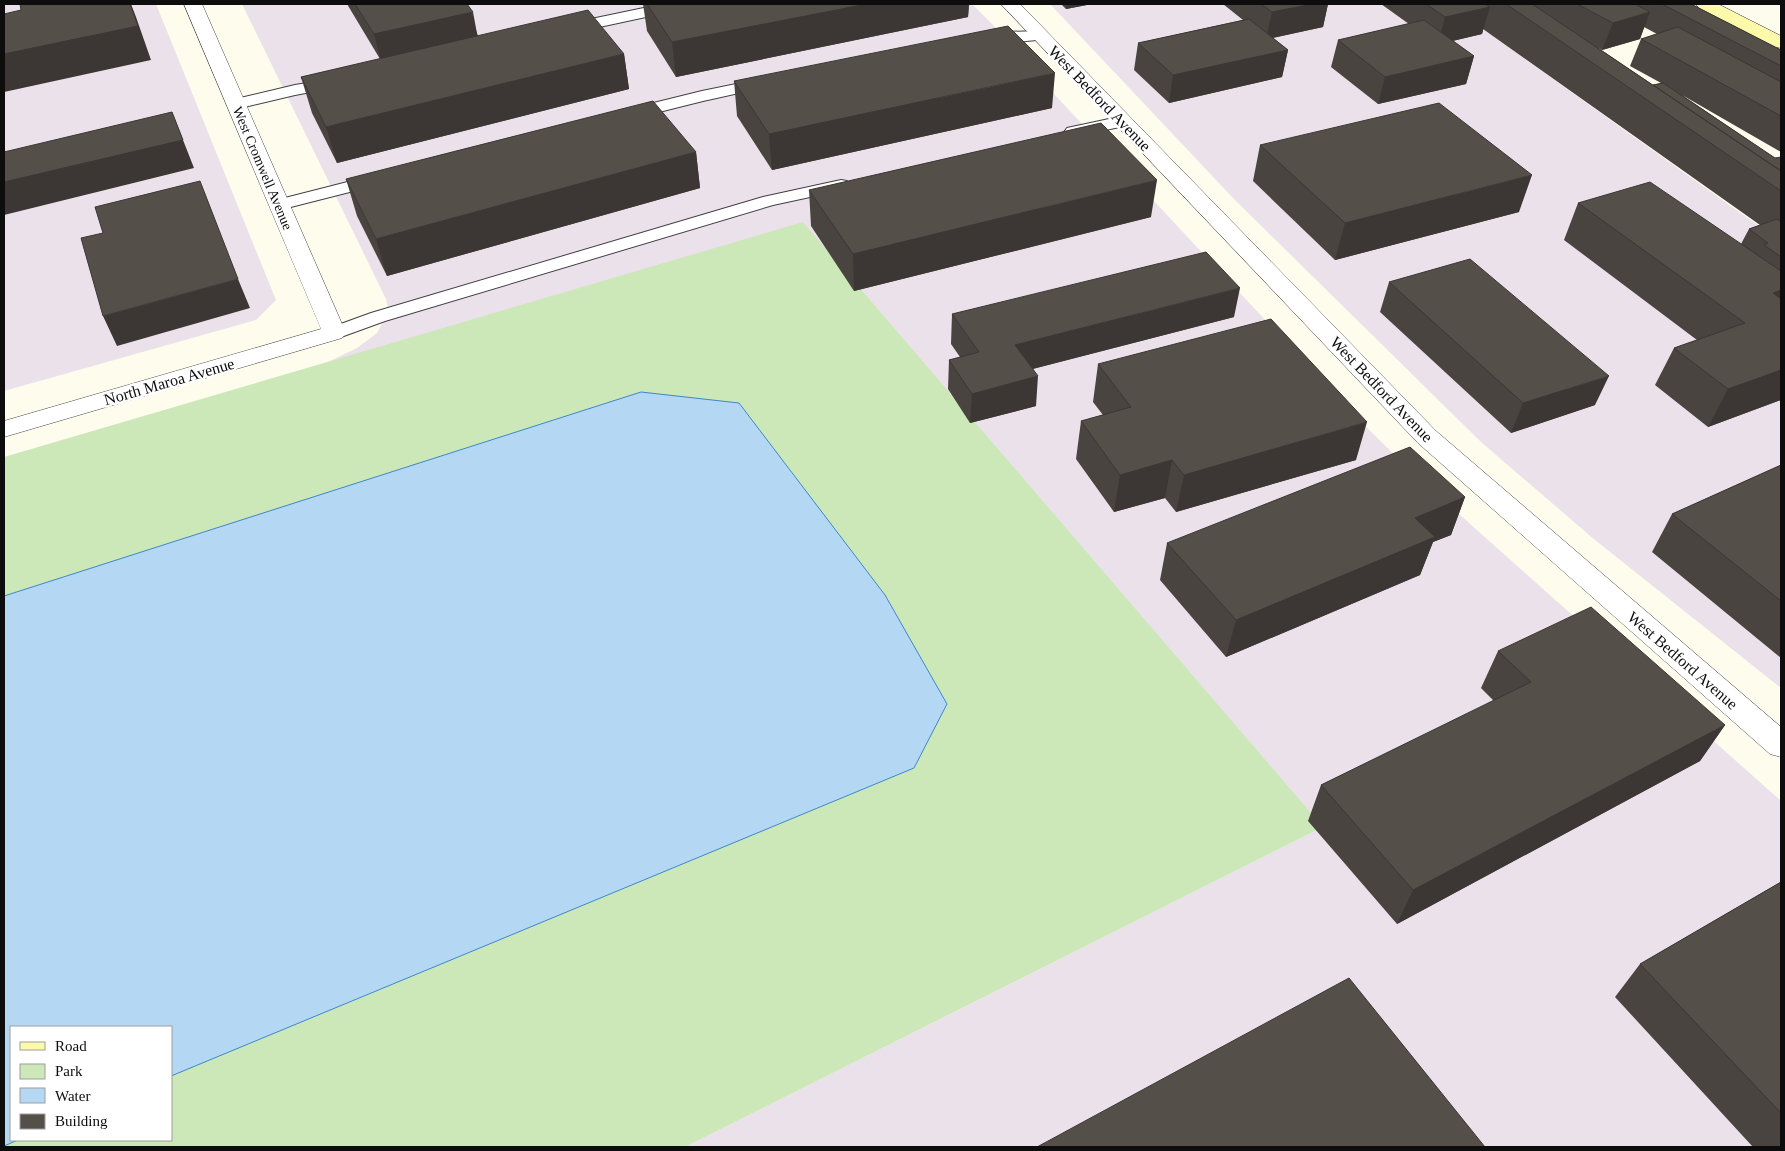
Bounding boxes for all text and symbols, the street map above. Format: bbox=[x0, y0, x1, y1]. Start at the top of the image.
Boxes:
street label: West Bedford Avenue bbox=[1045, 42, 1154, 155]
street label: West Cromwell Avenue bbox=[230, 104, 295, 232]
street label: West Bedford Avenue bbox=[1327, 333, 1436, 446]
street label: North Maroa Avenue bbox=[102, 355, 236, 408]
street label: West Bedford Avenue bbox=[1624, 608, 1741, 713]
legend bbox=[10, 1026, 172, 1141]
text: Road bbox=[55, 1038, 87, 1054]
text: Park bbox=[55, 1063, 83, 1079]
text: Water bbox=[55, 1088, 90, 1104]
text: Building bbox=[55, 1113, 108, 1129]

